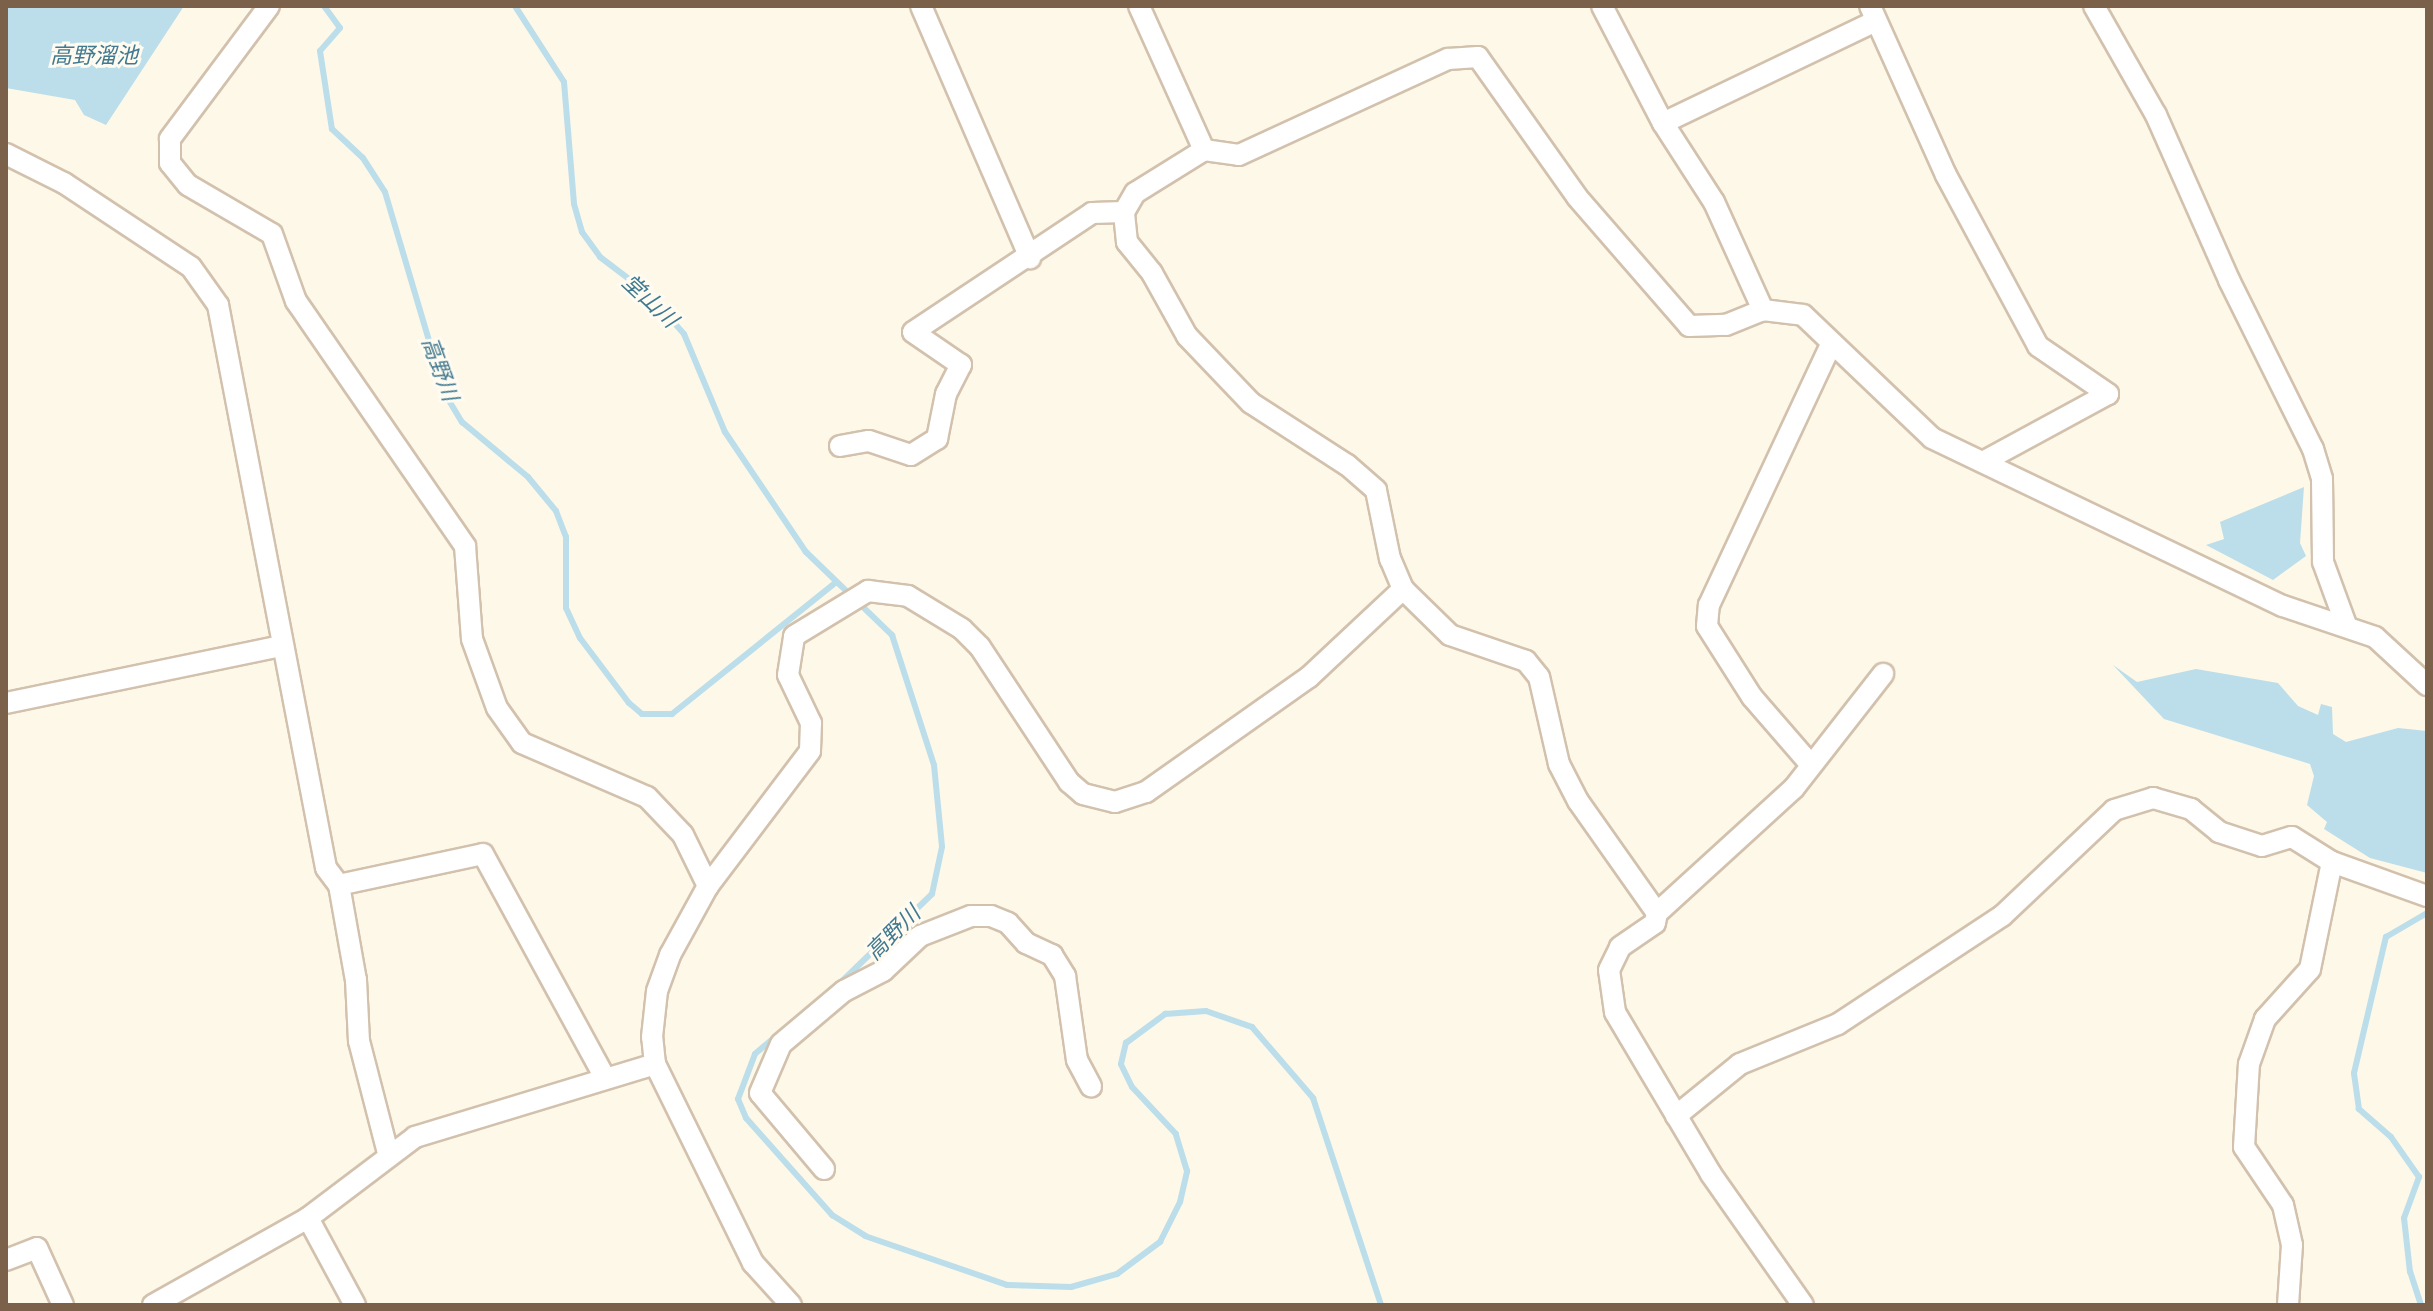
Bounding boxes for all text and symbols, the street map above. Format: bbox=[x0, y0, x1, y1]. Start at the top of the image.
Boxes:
water label: 高野溜池 bbox=[50, 43, 138, 69]
water label: 堂山川 bbox=[617, 269, 683, 333]
water label: 高野川 bbox=[416, 333, 464, 405]
water label: 高野川 bbox=[860, 900, 926, 966]

